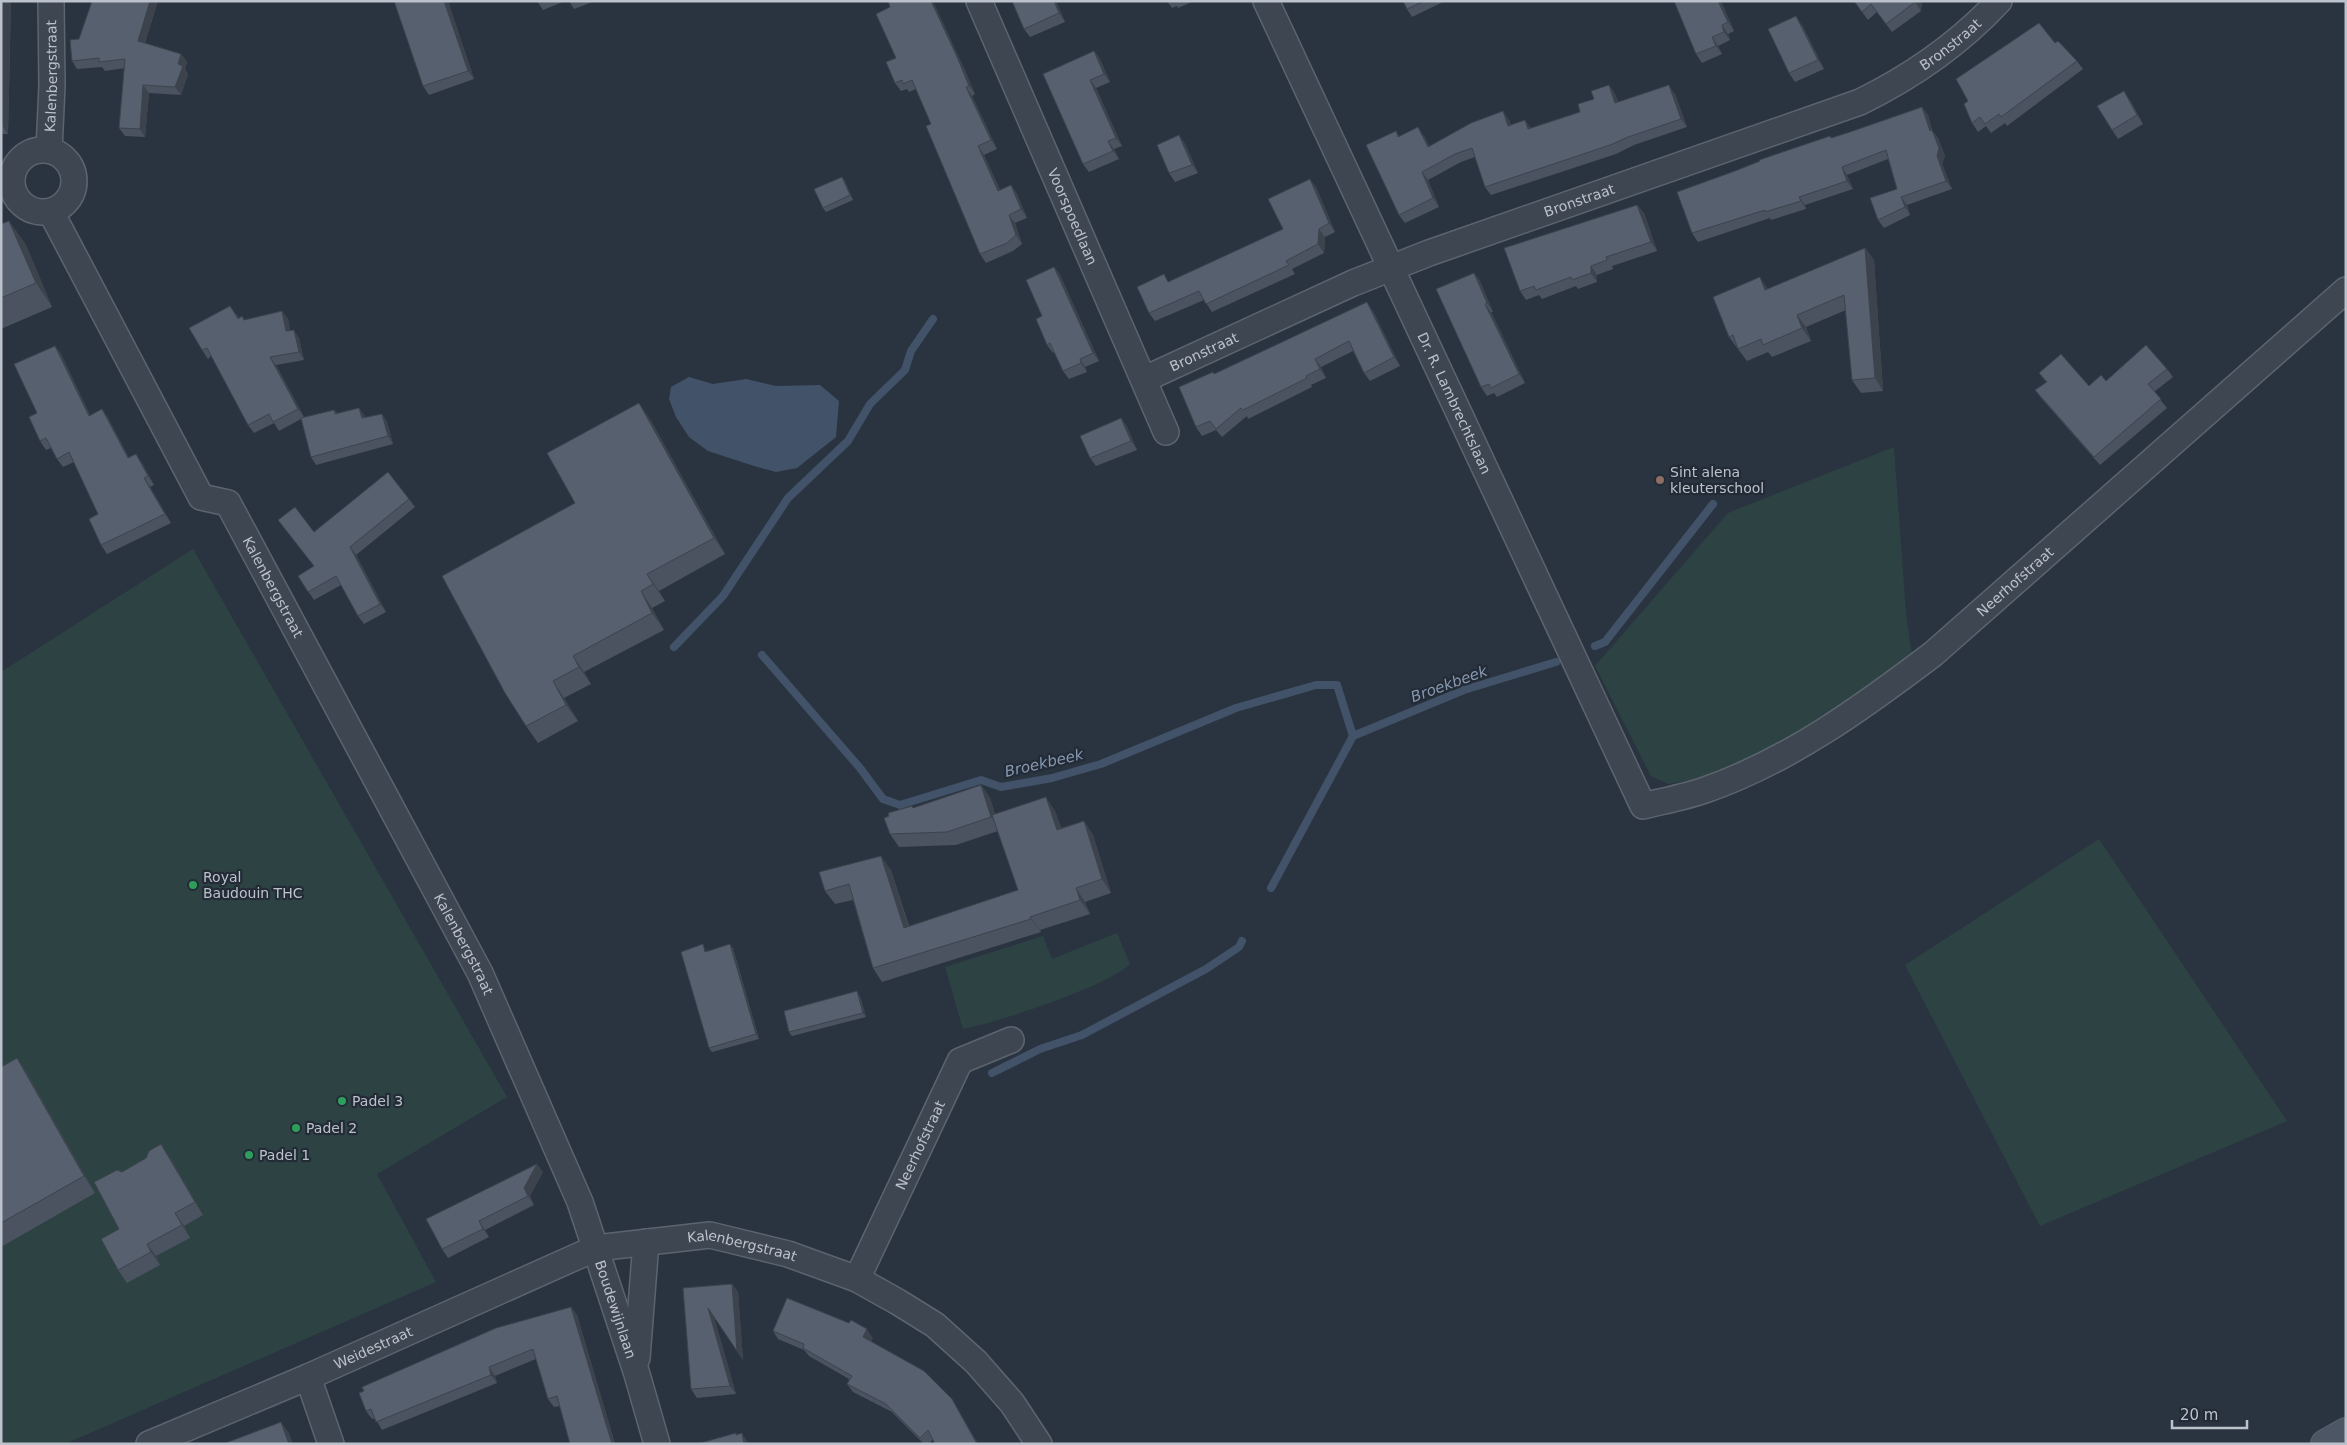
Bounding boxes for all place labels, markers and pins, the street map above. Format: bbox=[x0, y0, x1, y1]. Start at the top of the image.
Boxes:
place label: Sint alena kleuterschool bbox=[1670, 464, 1764, 496]
marker: Sint alena kleuterschool bbox=[1654, 474, 1666, 486]
place label: Royal Baudouin THC bbox=[203, 869, 303, 901]
marker: Royal Baudouin THC bbox=[187, 879, 199, 891]
place label: Padel 3 bbox=[352, 1093, 403, 1109]
marker: Padel 3 bbox=[336, 1095, 348, 1107]
place label: Padel 2 bbox=[306, 1120, 357, 1136]
marker: Padel 2 bbox=[290, 1122, 302, 1134]
place label: Padel 1 bbox=[259, 1147, 310, 1163]
marker: Padel 1 bbox=[243, 1149, 255, 1161]

